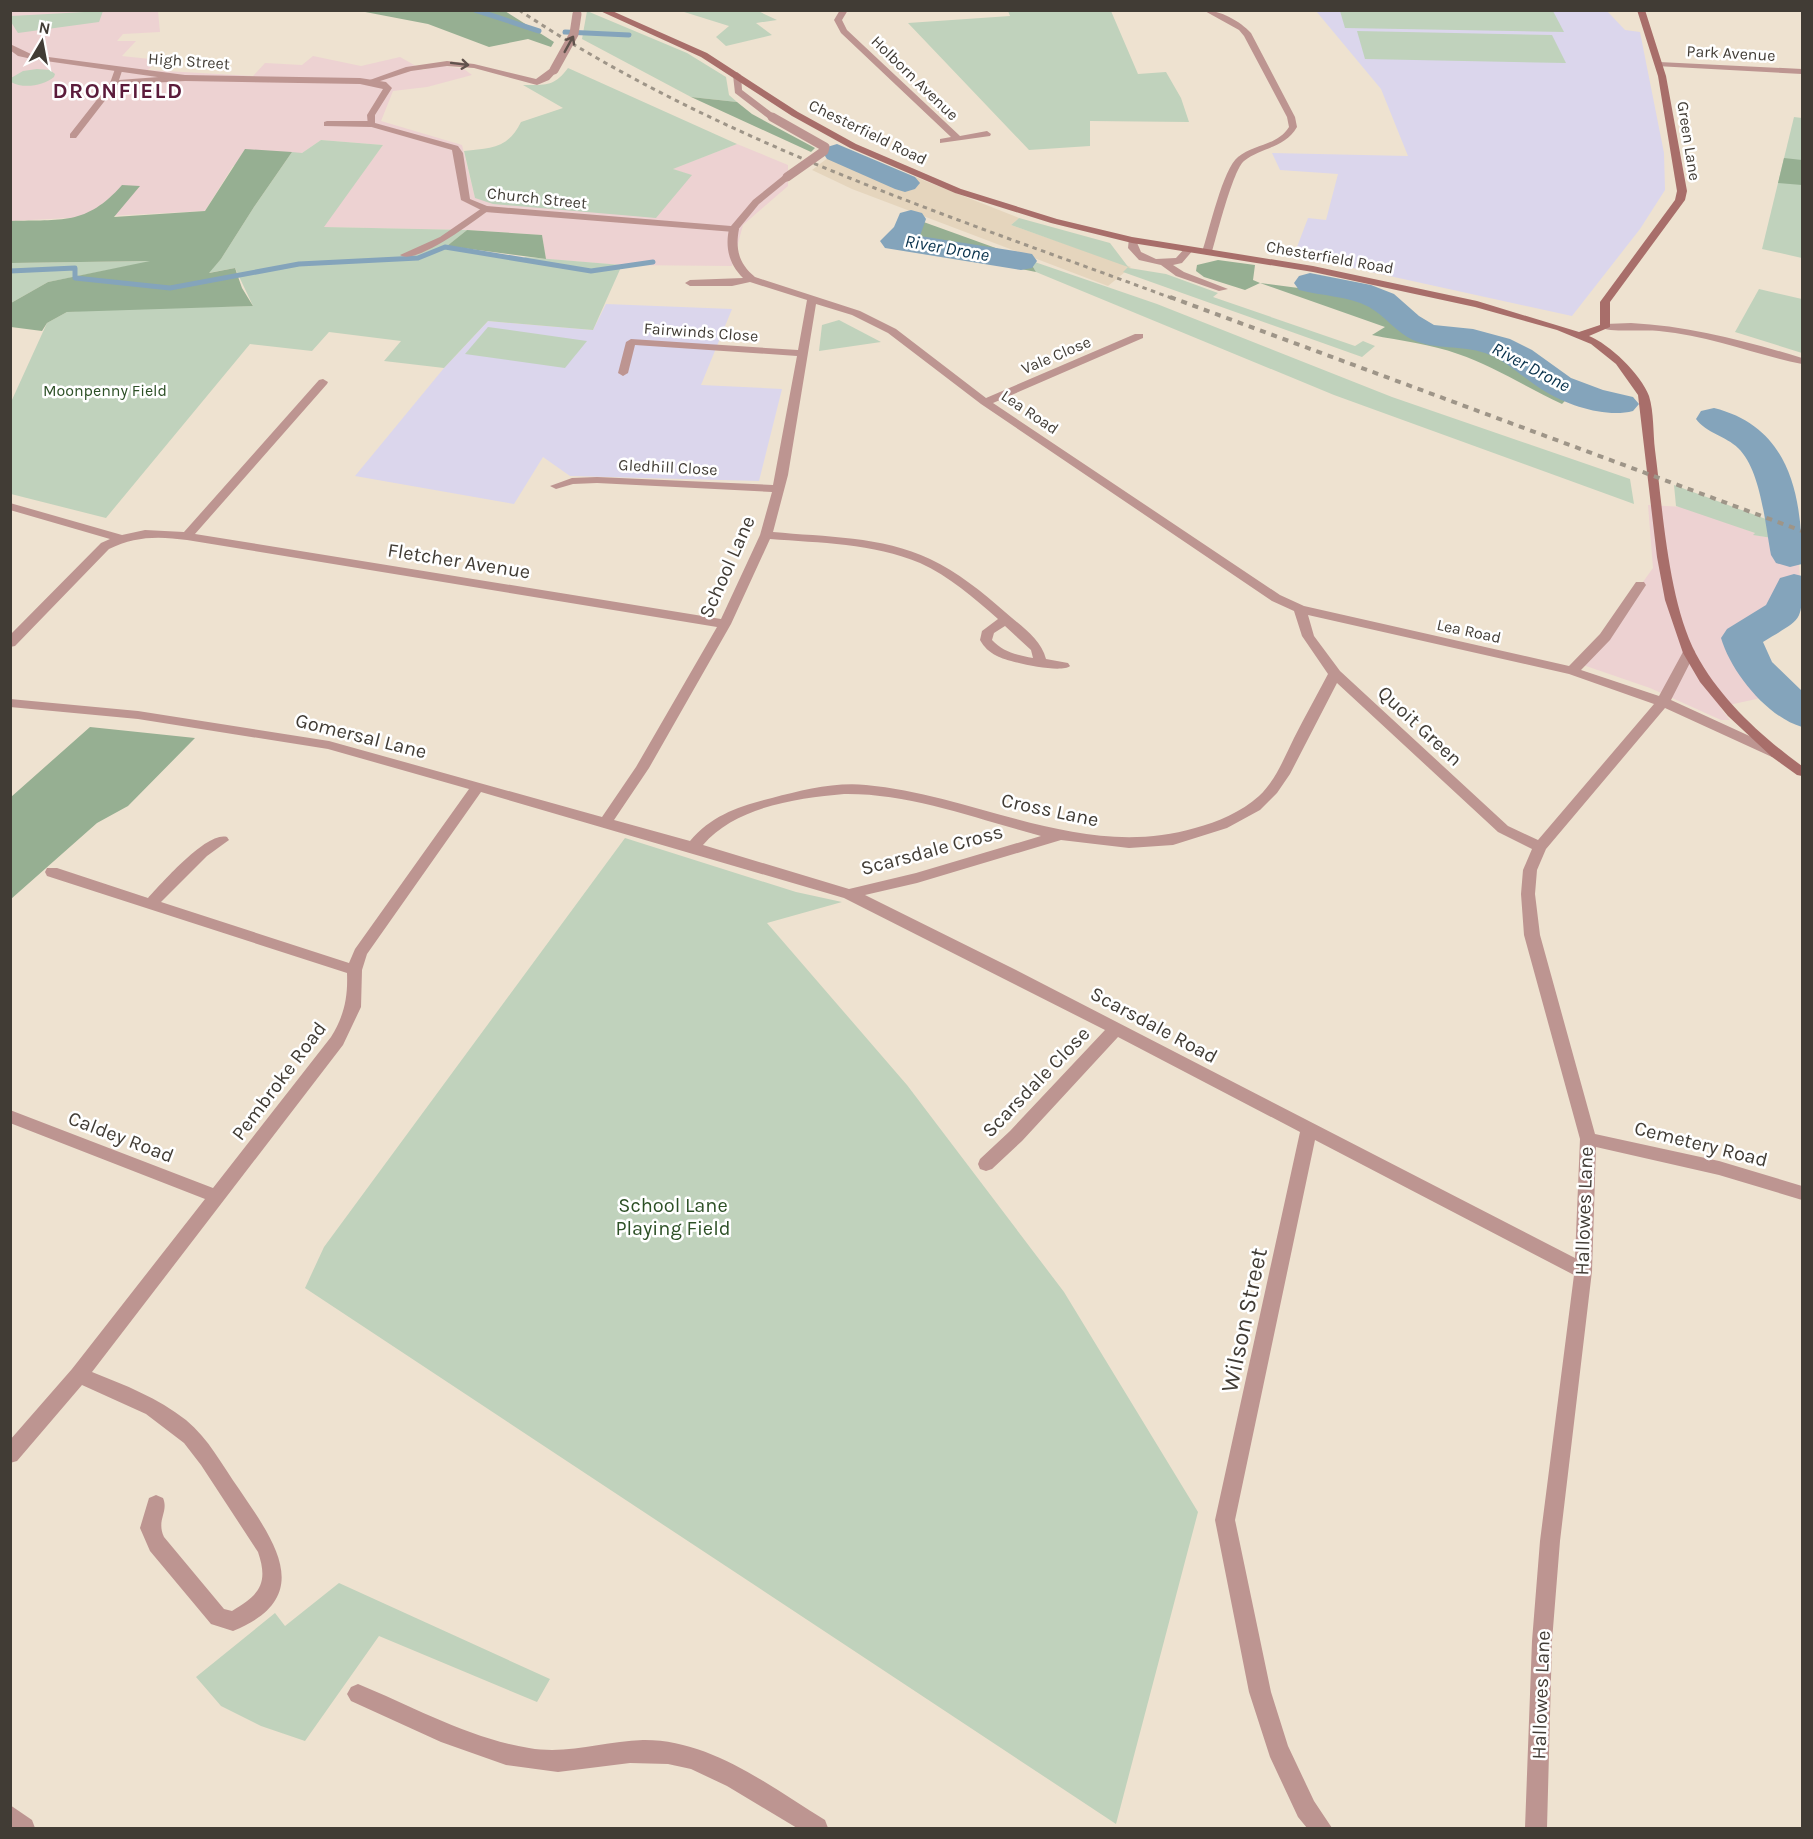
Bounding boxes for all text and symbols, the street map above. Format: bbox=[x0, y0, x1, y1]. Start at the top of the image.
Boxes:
north arrow bbox=[12, 12, 72, 72]
text: N bbox=[37, 17, 52, 38]
street label: Holborn Avenue bbox=[867, 32, 963, 124]
one-way arrow bbox=[564, 35, 575, 53]
street label: Park Avenue bbox=[1686, 41, 1776, 65]
street label: High Street bbox=[147, 49, 231, 73]
one-way arrow bbox=[450, 59, 470, 70]
district label: DRONFIELD bbox=[52, 78, 184, 104]
street label: Chesterfield Road bbox=[806, 95, 930, 169]
street label: Green Lane bbox=[1673, 100, 1705, 182]
street label: Church Street bbox=[486, 183, 588, 213]
water label: River Drone bbox=[903, 230, 991, 266]
street label: Chesterfield Road bbox=[1265, 236, 1395, 278]
street label: Fairwinds Close bbox=[643, 319, 759, 345]
street label: Vale Close bbox=[1018, 332, 1094, 378]
water label: River Drone bbox=[1488, 337, 1574, 397]
park label: Moonpenny Field bbox=[43, 381, 167, 400]
street label: Lea Road bbox=[998, 386, 1062, 438]
street label: Gledhill Close bbox=[618, 455, 718, 479]
street label: School Lane bbox=[694, 512, 760, 622]
street label: Fletcher Avenue bbox=[386, 538, 532, 584]
street label: Lea Road bbox=[1435, 615, 1503, 647]
street label: Quoit Green bbox=[1373, 681, 1467, 771]
street label: Gomersal Lane bbox=[293, 709, 429, 763]
street label: Cross Lane bbox=[999, 788, 1101, 832]
street label: Scarsdale Cross bbox=[858, 820, 1006, 880]
street label: Scarsdale Road bbox=[1086, 982, 1222, 1068]
street label: Pembroke Road bbox=[227, 1017, 331, 1145]
street label: Scarsdale Close bbox=[978, 1022, 1094, 1142]
street label: Caldey Road bbox=[65, 1106, 177, 1168]
street label: Cemetery Road bbox=[1632, 1116, 1770, 1172]
street label: Hallowes Lane bbox=[1570, 1146, 1598, 1276]
park label: School Lane Playing Field bbox=[615, 1194, 731, 1240]
street label: Wilson Street bbox=[1215, 1245, 1273, 1395]
street label: Hallowes Lane bbox=[1527, 1630, 1555, 1760]

